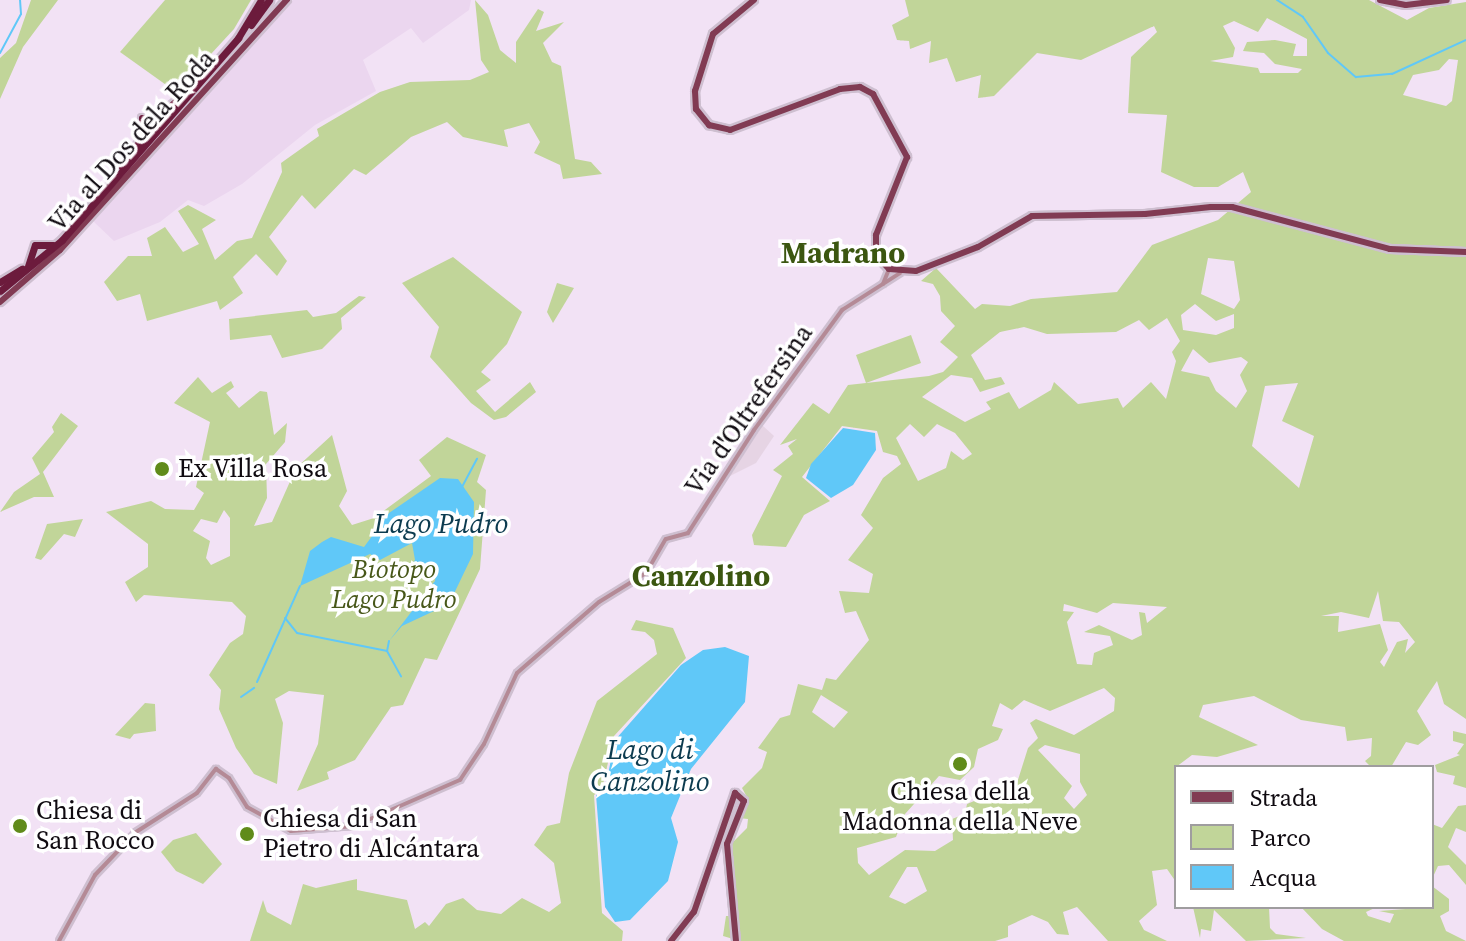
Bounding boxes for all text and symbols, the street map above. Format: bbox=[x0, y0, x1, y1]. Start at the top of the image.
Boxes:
street label: Via al Dos dela Roda bbox=[42, 44, 222, 238]
district label: Madrano bbox=[781, 235, 905, 271]
street label: Via d'Oltrefersina bbox=[679, 319, 819, 501]
place label: Ex Villa Rosa bbox=[178, 453, 328, 485]
marker: Ex Villa Rosa bbox=[153, 460, 171, 478]
water label: Lago Pudro bbox=[374, 506, 508, 540]
park label: Biotopo Lago Pudro bbox=[332, 554, 456, 616]
district label: Canzolino bbox=[632, 558, 770, 594]
water label: Lago di Canzolino bbox=[591, 732, 709, 798]
marker: Chiesa della Madonna della Neve bbox=[951, 755, 969, 773]
legend bbox=[1174, 765, 1434, 909]
place label: Chiesa della Madonna della Neve bbox=[842, 776, 1078, 838]
text: Strada bbox=[1250, 781, 1318, 814]
place label: Chiesa di San Rocco bbox=[36, 795, 155, 856]
place label: Chiesa di San Pietro di Alcántara bbox=[263, 803, 480, 864]
marker: Chiesa di San Rocco bbox=[11, 817, 29, 835]
text: Parco bbox=[1250, 821, 1311, 854]
marker: Chiesa di San Pietro di Alcántara bbox=[238, 825, 256, 843]
text: Acqua bbox=[1250, 861, 1317, 894]

